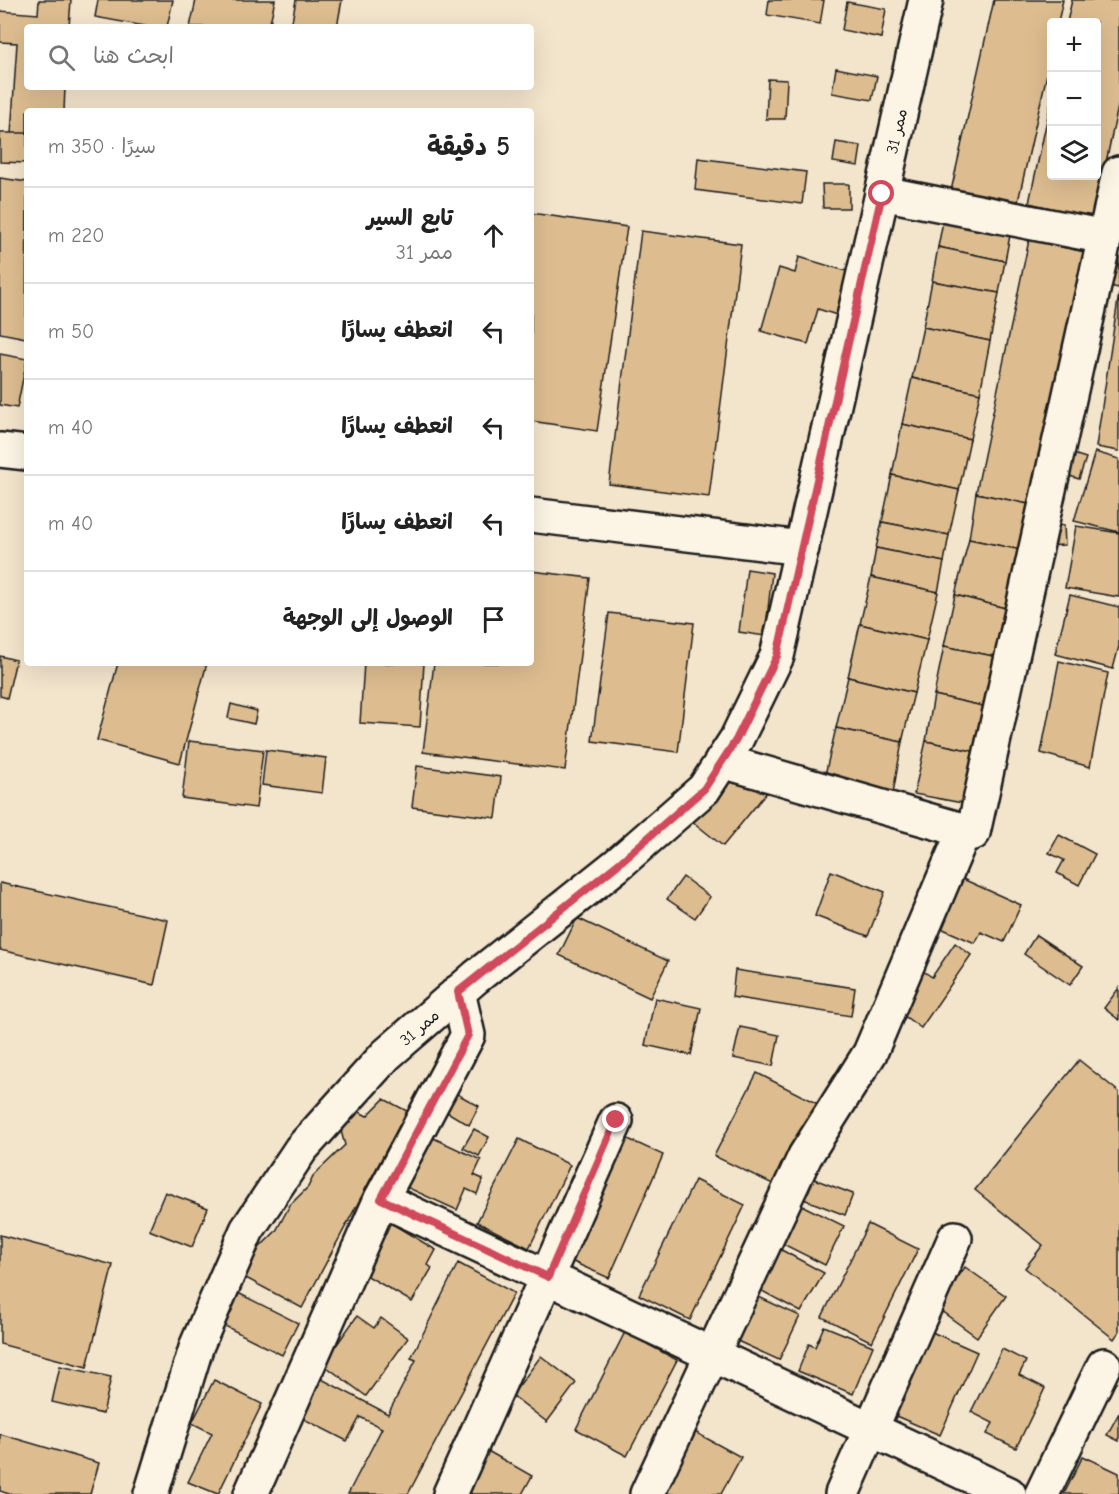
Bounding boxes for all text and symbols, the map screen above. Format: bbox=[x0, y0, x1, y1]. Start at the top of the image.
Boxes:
map controls bbox=[1047, 18, 1101, 180]
button: + bbox=[1047, 18, 1101, 72]
search box bbox=[24, 24, 534, 90]
icon: search bbox=[45, 41, 78, 74]
text: ابحث هنا bbox=[93, 43, 174, 69]
button: − bbox=[1047, 72, 1101, 126]
street label: ممر 31 bbox=[883, 107, 911, 156]
button: layers bbox=[1047, 126, 1101, 180]
text: 5 دقيقة bbox=[427, 132, 510, 162]
text: سيرًا · 350 m bbox=[48, 135, 156, 158]
route start bbox=[868, 180, 894, 206]
text: تابع السير bbox=[367, 205, 453, 231]
icon: ahead bbox=[477, 219, 510, 252]
text: 220 m bbox=[48, 224, 104, 247]
text: ممر 31 bbox=[396, 241, 453, 264]
icon: left bbox=[477, 315, 510, 348]
text: انعطف يسارًا bbox=[341, 317, 453, 343]
text: 50 m bbox=[48, 320, 94, 343]
icon: left bbox=[477, 411, 510, 444]
text: انعطف يسارًا bbox=[341, 413, 453, 439]
text: 40 m bbox=[48, 416, 93, 439]
icon: left bbox=[477, 507, 510, 540]
text: انعطف يسارًا bbox=[341, 509, 453, 535]
text: 40 m bbox=[48, 512, 93, 535]
icon: arrive bbox=[477, 603, 510, 636]
text: الوصول إلى الوجهة bbox=[283, 605, 453, 631]
street label: ممر 31 bbox=[397, 1006, 443, 1050]
route end bbox=[602, 1106, 628, 1132]

